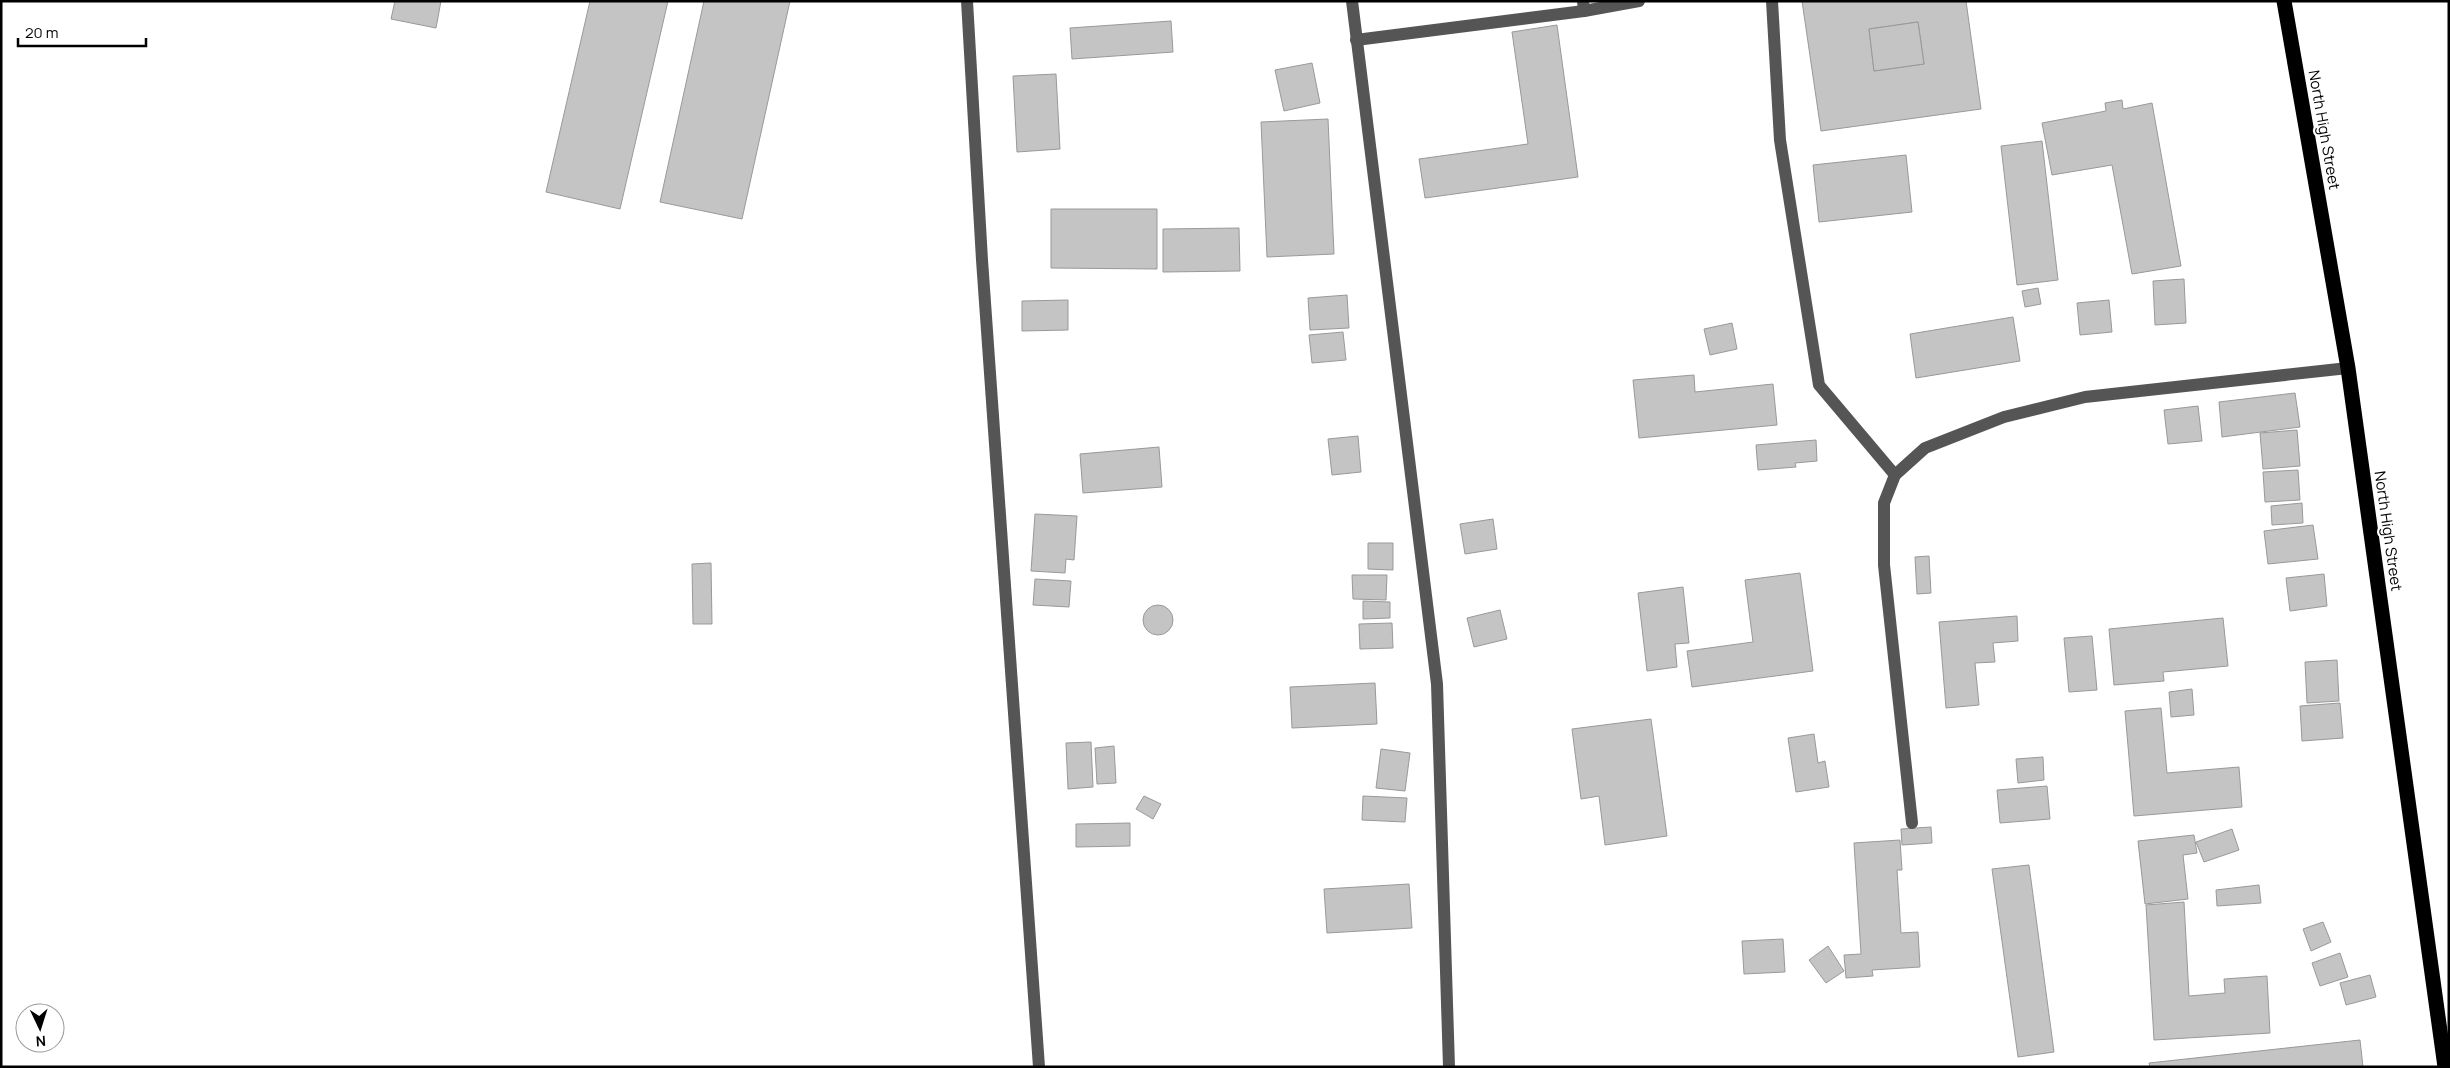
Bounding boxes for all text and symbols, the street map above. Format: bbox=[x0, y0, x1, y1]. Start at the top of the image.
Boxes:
scale bar bbox=[18, 15, 145, 47]
text: 20 m bbox=[25, 22, 58, 43]
street label: North High Street bbox=[2304, 68, 2345, 191]
street label: North High Street bbox=[2370, 470, 2407, 592]
north arrow bbox=[15, 1003, 65, 1053]
text: N bbox=[35, 1032, 47, 1051]

